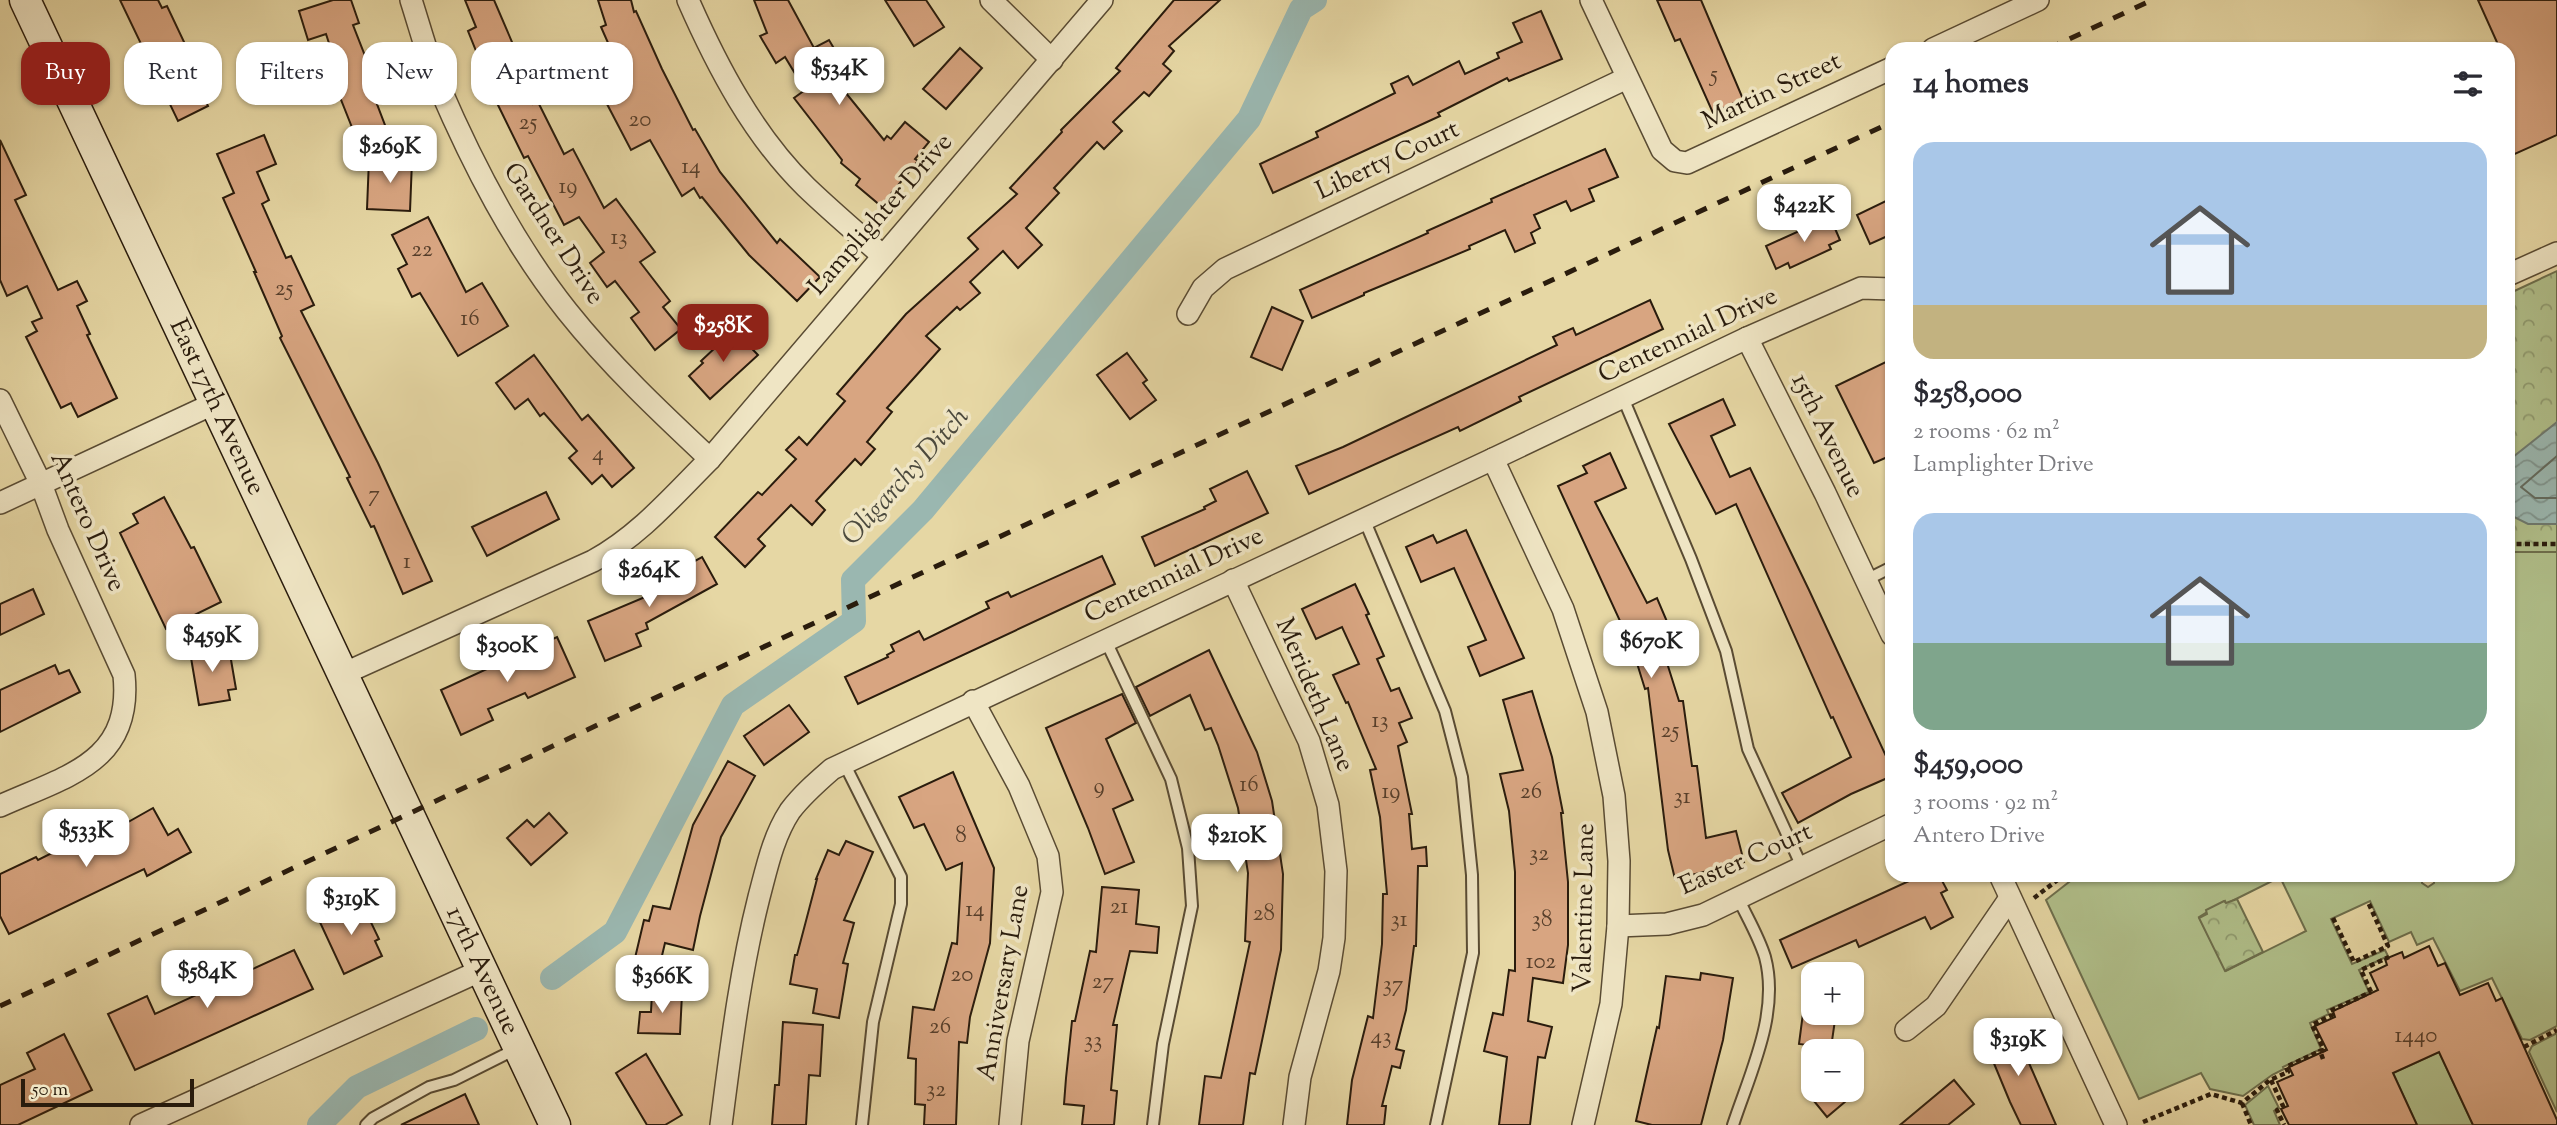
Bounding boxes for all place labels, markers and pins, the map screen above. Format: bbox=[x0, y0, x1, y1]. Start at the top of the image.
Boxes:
pin: $534K bbox=[790, 48, 888, 107]
pin: $269K bbox=[341, 125, 439, 185]
pin: $422K bbox=[1755, 184, 1853, 244]
pin: $258K bbox=[674, 304, 772, 364]
pin: $264K bbox=[600, 550, 698, 609]
pin: $459K bbox=[163, 614, 261, 674]
pin: $670K bbox=[1602, 620, 1700, 680]
pin: $300K bbox=[458, 624, 556, 684]
pin: $533K bbox=[37, 810, 135, 869]
pin: $210K bbox=[1188, 814, 1286, 874]
pin: $319K bbox=[302, 878, 400, 937]
pin: $584K bbox=[158, 950, 256, 1010]
pin: $366K bbox=[613, 956, 711, 1015]
pin: $319K bbox=[1969, 1018, 2067, 1078]

